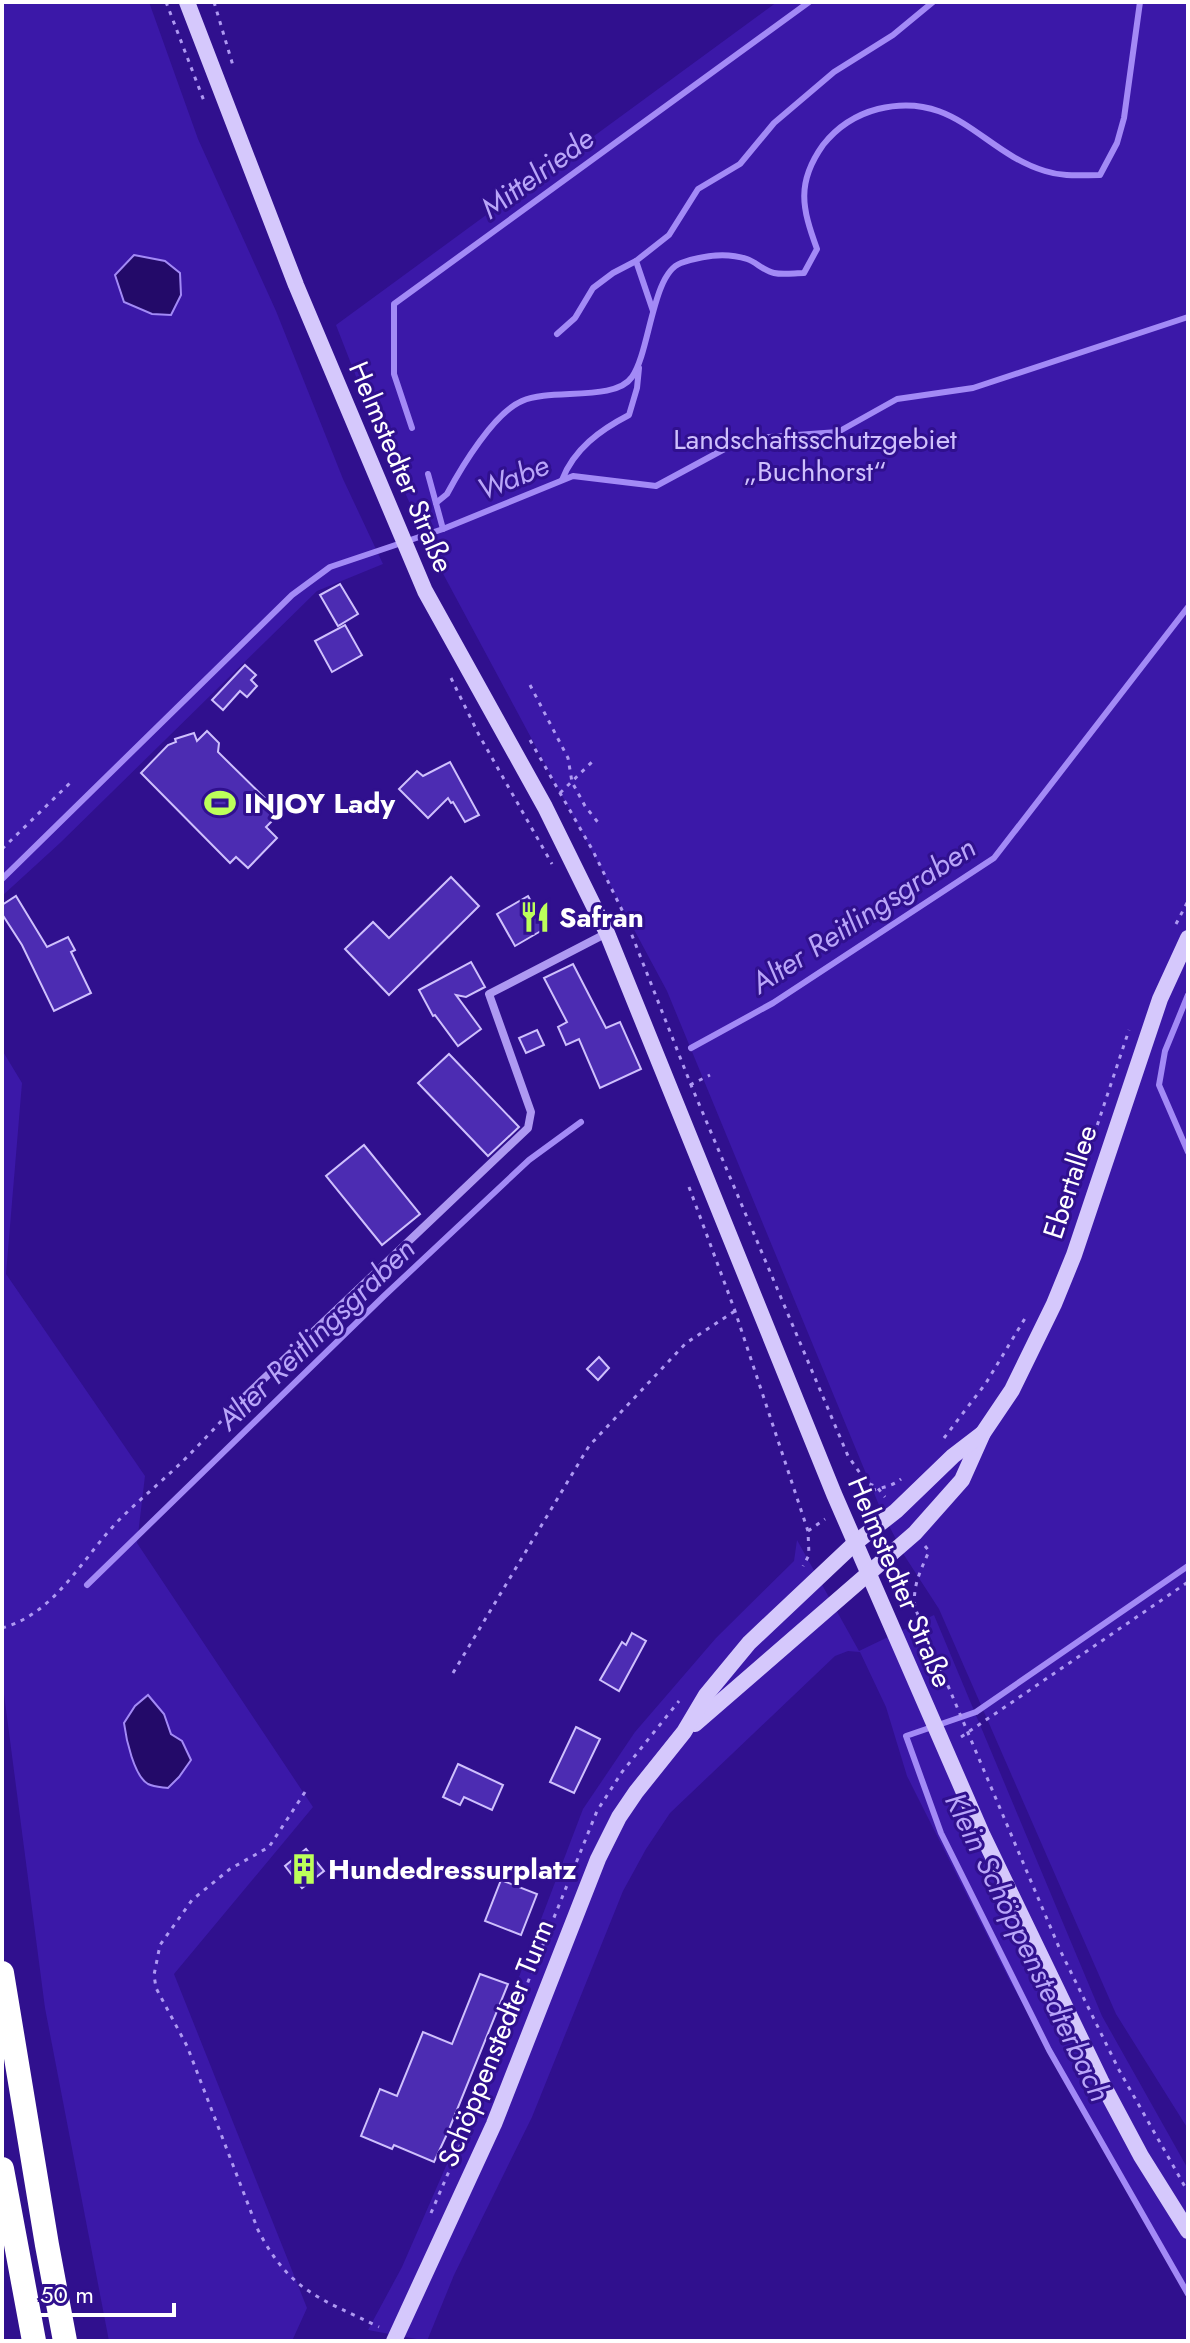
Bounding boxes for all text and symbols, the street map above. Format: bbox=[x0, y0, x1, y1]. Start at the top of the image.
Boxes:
water label: Mittelriede bbox=[471, 117, 603, 229]
street label: Helmstedter Straße bbox=[338, 355, 464, 579]
park label: Landschaftsschutzgebiet „Buchhorst“ bbox=[673, 419, 957, 492]
water label: Wabe bbox=[471, 443, 555, 511]
place label: INJOY Lady bbox=[244, 783, 396, 824]
sports icon: INJOY Lady bbox=[203, 786, 237, 820]
water label: Alter Reitlingsgraben bbox=[741, 826, 984, 1005]
place label: Safran bbox=[559, 897, 644, 938]
restaurant icon: Safran bbox=[518, 900, 552, 934]
street label: Ebertallee bbox=[1032, 1120, 1108, 1244]
water label: Alter Reitlingsgraben bbox=[207, 1228, 425, 1441]
street label: Helmstedter Straße bbox=[837, 1470, 963, 1694]
water label: Klein Schöppenstedterbach bbox=[934, 1785, 1122, 2109]
place label: Hundedressurplatz bbox=[328, 1849, 577, 1890]
building icon: Hundedressurplatz bbox=[287, 1852, 321, 1886]
street label: Schöppenstedter Turm bbox=[428, 1913, 564, 2173]
scale bar bbox=[28, 2267, 174, 2317]
text: 50 m bbox=[40, 2277, 94, 2312]

